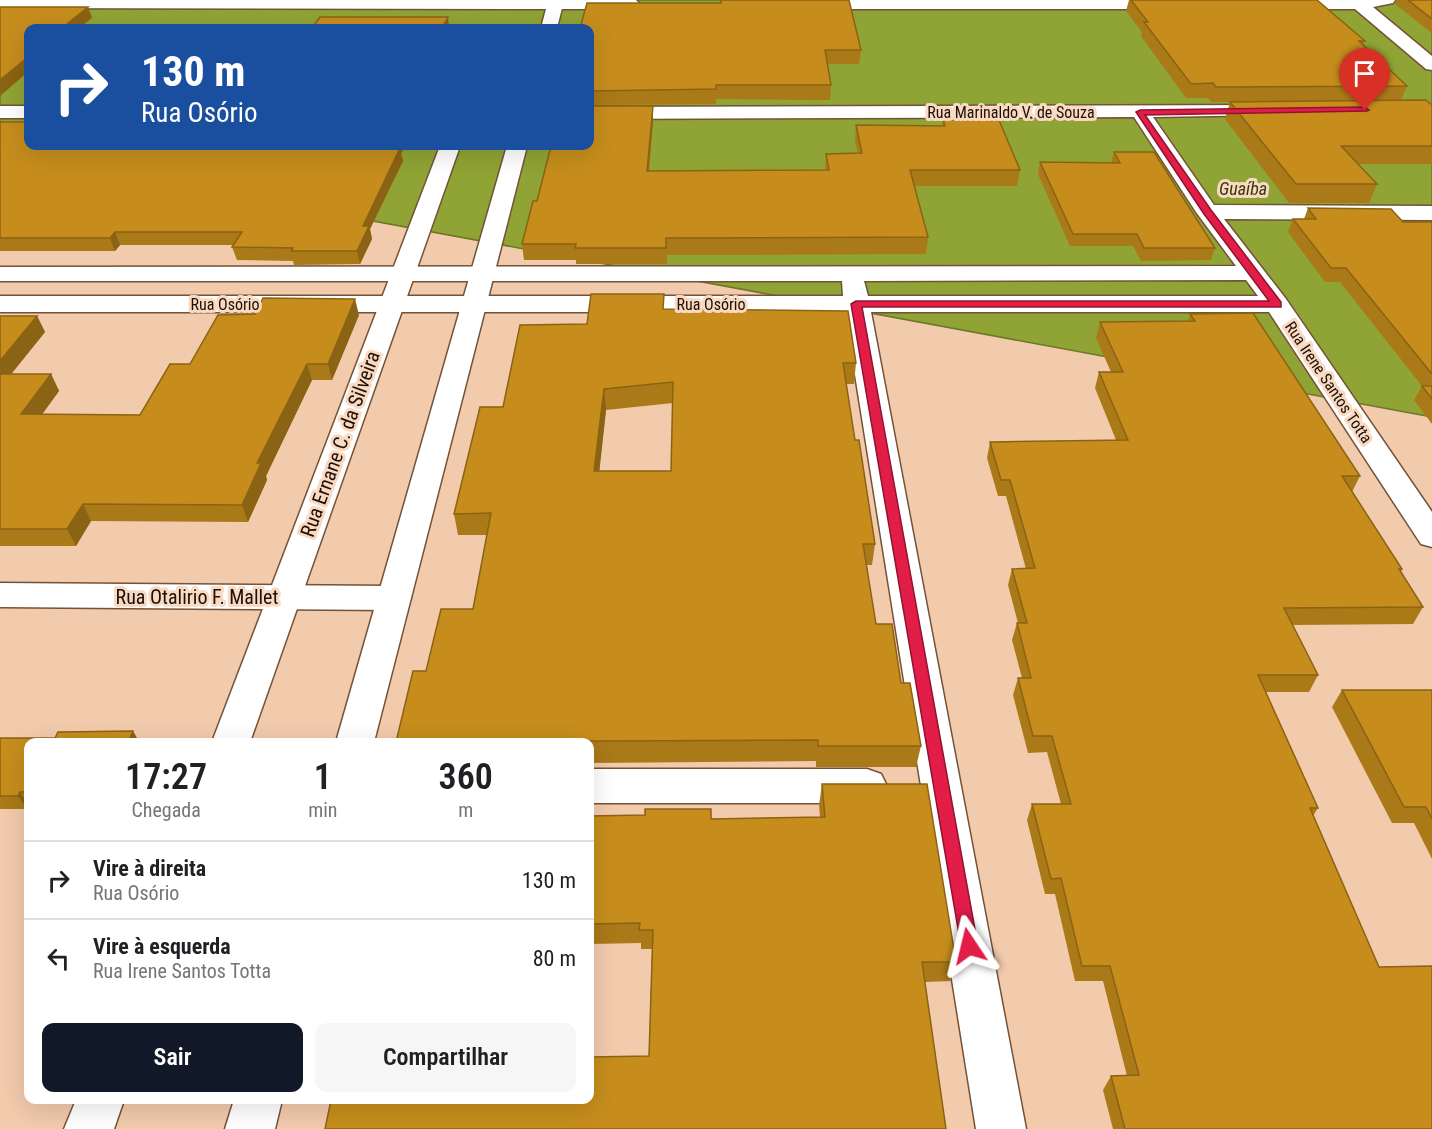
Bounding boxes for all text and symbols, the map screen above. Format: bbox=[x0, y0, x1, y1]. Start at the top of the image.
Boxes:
text: 130 m bbox=[141, 47, 246, 96]
icon: right bbox=[42, 48, 120, 126]
pin bbox=[1339, 48, 1390, 110]
icon: arrive bbox=[1348, 57, 1381, 90]
text: Rua Osório bbox=[141, 97, 258, 129]
street label: Rua Marinaldo V. de Souza bbox=[927, 103, 1095, 122]
water label: Guaíba bbox=[1219, 178, 1267, 199]
street label: Rua Osório bbox=[190, 295, 260, 314]
street label: Rua Osório bbox=[676, 295, 746, 314]
street label: Rua Irene Santos Totta bbox=[1281, 318, 1376, 447]
street label: Rua Ernane C. da Silveira bbox=[295, 348, 385, 540]
street label: Rua Otalirio F. Mallet bbox=[116, 585, 278, 609]
text: 17:27 bbox=[125, 756, 207, 798]
text: 1 bbox=[314, 756, 332, 798]
text: 360 bbox=[439, 756, 493, 798]
text: Chegada bbox=[131, 798, 201, 822]
text: min bbox=[308, 798, 337, 822]
text: m bbox=[458, 798, 473, 822]
text: Vire à direita bbox=[93, 856, 206, 881]
icon: right bbox=[42, 864, 75, 897]
text: 130 m bbox=[522, 868, 576, 893]
text: Rua Osório bbox=[93, 881, 179, 905]
position arrow bbox=[937, 914, 1001, 978]
text: Vire à esquerda bbox=[93, 934, 231, 959]
icon: left bbox=[42, 942, 75, 975]
text: 80 m bbox=[533, 946, 576, 971]
text: Rua Irene Santos Totta bbox=[93, 959, 271, 983]
button: Sair bbox=[42, 1023, 303, 1092]
button: Compartilhar bbox=[315, 1023, 576, 1092]

